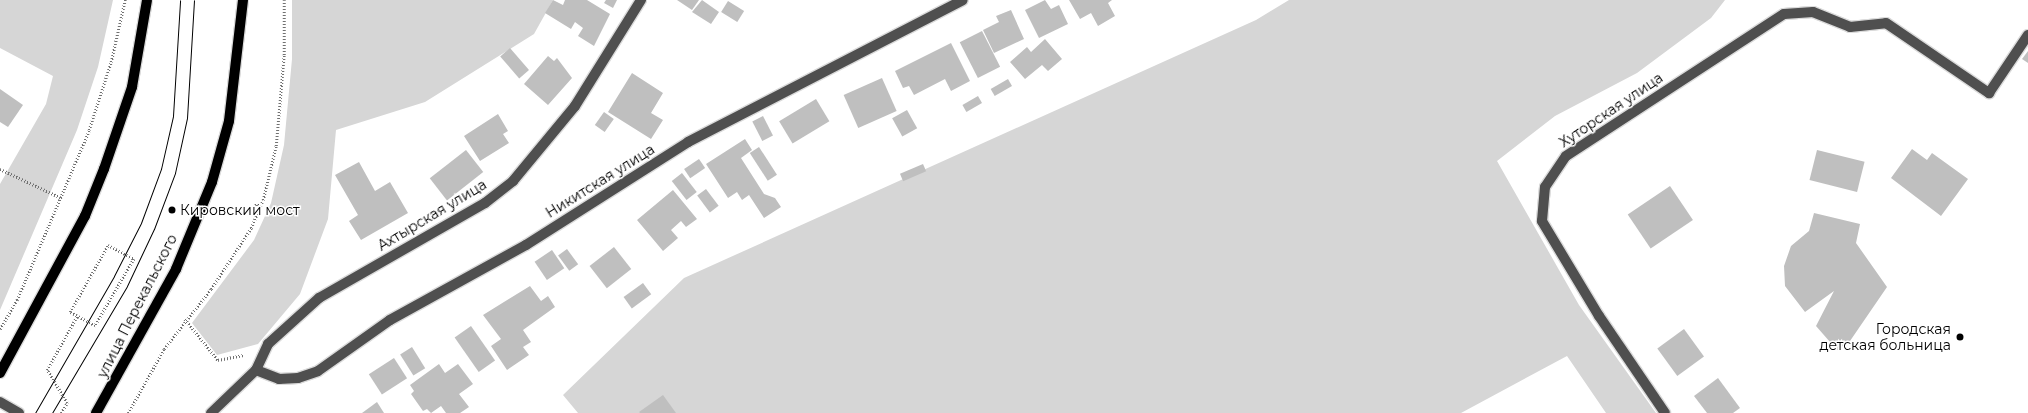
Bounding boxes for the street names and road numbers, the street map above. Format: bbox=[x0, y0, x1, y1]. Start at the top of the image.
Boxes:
street label: Хуторская улица bbox=[1556, 69, 1666, 151]
street label: Никитская улица bbox=[543, 141, 657, 221]
street label: Ахтырская улица bbox=[374, 176, 490, 254]
street label: улица Перекальского bbox=[94, 232, 180, 380]

